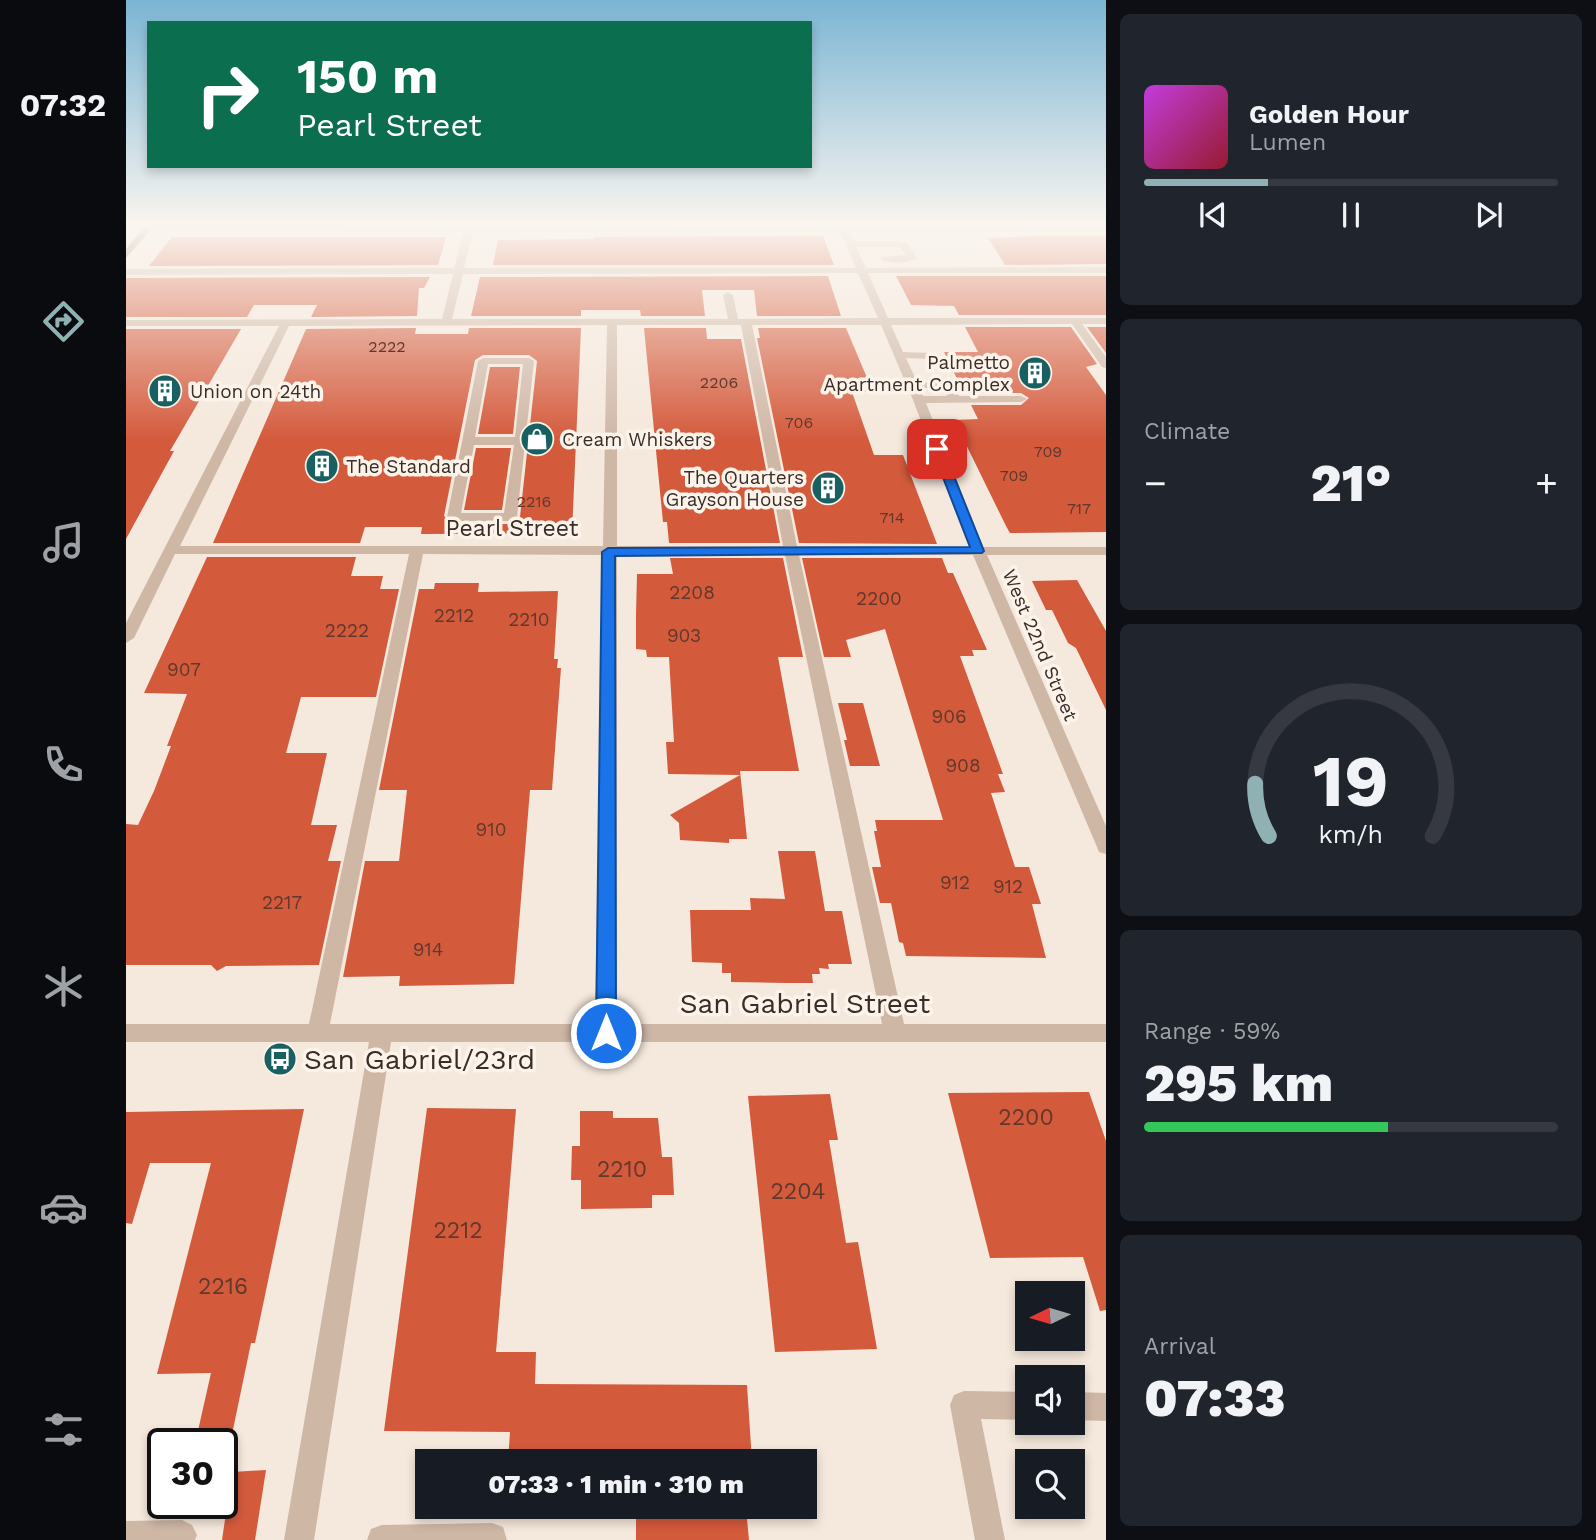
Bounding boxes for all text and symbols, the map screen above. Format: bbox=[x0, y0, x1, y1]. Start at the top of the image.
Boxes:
text: 150 m bbox=[297, 47, 438, 105]
icon: right bbox=[182, 49, 273, 140]
text: 07:32 bbox=[20, 86, 106, 124]
text: Golden Hour bbox=[1249, 99, 1409, 129]
text: Pearl Street bbox=[297, 106, 482, 144]
text: Lumen bbox=[1249, 129, 1326, 156]
icon: previous bbox=[1194, 196, 1232, 234]
icon: pause bbox=[1332, 196, 1370, 234]
icon: next bbox=[1470, 196, 1508, 234]
icon: directions bbox=[39, 297, 88, 346]
house number: 2222 bbox=[368, 337, 406, 356]
place label: Palmetto Apartment Complex bbox=[824, 351, 1010, 396]
building icon: Palmetto Apartment Complex bbox=[1016, 354, 1054, 392]
building icon: Union on 24th bbox=[146, 372, 184, 410]
house number: 2206 bbox=[700, 373, 738, 392]
place label: Union on 24th bbox=[190, 380, 321, 403]
house number: 706 bbox=[785, 413, 813, 432]
text: Climate bbox=[1144, 418, 1230, 445]
pin bbox=[907, 419, 967, 479]
shop icon: Cream Whiskers bbox=[518, 420, 556, 458]
place label: Cream Whiskers bbox=[562, 428, 712, 451]
icon: arrive bbox=[918, 430, 956, 468]
house number: 709 bbox=[1034, 442, 1062, 461]
building icon: The Standard bbox=[303, 447, 341, 485]
text: 21° bbox=[1311, 453, 1391, 514]
place label: The Standard bbox=[346, 455, 471, 478]
text: − bbox=[1144, 461, 1167, 505]
text: + bbox=[1535, 461, 1558, 505]
place label: The Quarters Grayson House bbox=[665, 466, 804, 511]
house number: 709 bbox=[1000, 466, 1028, 485]
building icon: The Quarters Grayson House bbox=[809, 469, 847, 507]
house number: 2216 bbox=[517, 492, 551, 511]
house number: 717 bbox=[1067, 499, 1091, 518]
house number: 714 bbox=[880, 508, 905, 527]
street label: Pearl Street bbox=[446, 515, 579, 542]
icon: music bbox=[39, 518, 88, 567]
street label: West 22nd Street bbox=[998, 566, 1082, 724]
house number: 2208 bbox=[669, 581, 715, 604]
house number: 2200 bbox=[856, 587, 902, 610]
house number: 2212 bbox=[434, 604, 474, 627]
house number: 2210 bbox=[508, 608, 550, 631]
house number: 2222 bbox=[325, 619, 369, 642]
house number: 903 bbox=[667, 624, 701, 647]
house number: 907 bbox=[167, 658, 201, 681]
house number: 906 bbox=[931, 705, 967, 728]
text: 19 bbox=[1313, 738, 1389, 824]
icon: phone bbox=[39, 740, 88, 789]
house number: 908 bbox=[945, 754, 981, 777]
house number: 910 bbox=[476, 818, 506, 841]
text: km/h bbox=[1319, 820, 1383, 849]
house number: 912 bbox=[940, 871, 970, 894]
house number: 912 bbox=[993, 875, 1023, 898]
house number: 2217 bbox=[262, 891, 302, 914]
house number: 914 bbox=[413, 938, 443, 961]
icon: climate bbox=[39, 962, 88, 1011]
street label: San Gabriel Street bbox=[680, 987, 931, 1020]
position arrow bbox=[569, 996, 643, 1070]
text: Range · 59% bbox=[1144, 1018, 1280, 1045]
bus stop icon: San Gabriel/23rd bbox=[261, 1040, 299, 1078]
place label: San Gabriel/23rd bbox=[304, 1043, 535, 1076]
text: 295 km bbox=[1144, 1053, 1333, 1114]
house number: 2200 bbox=[998, 1104, 1054, 1131]
house number: 2210 bbox=[597, 1156, 647, 1183]
house number: 2204 bbox=[770, 1178, 826, 1205]
icon: car bbox=[39, 1183, 88, 1232]
house number: 2212 bbox=[433, 1217, 483, 1244]
house number: 2216 bbox=[198, 1273, 248, 1300]
north arrow bbox=[1015, 1281, 1085, 1351]
map controls bbox=[1015, 1281, 1085, 1519]
text: Arrival bbox=[1144, 1333, 1216, 1360]
button: sound bbox=[1015, 1365, 1085, 1435]
text: 07:33 bbox=[1144, 1368, 1286, 1429]
icon: filters bbox=[39, 1405, 88, 1454]
speed limit sign: 30 bbox=[147, 1428, 238, 1519]
button: search bbox=[1015, 1449, 1085, 1519]
text: 07:33 · 1 min · 310 m bbox=[488, 1469, 744, 1499]

